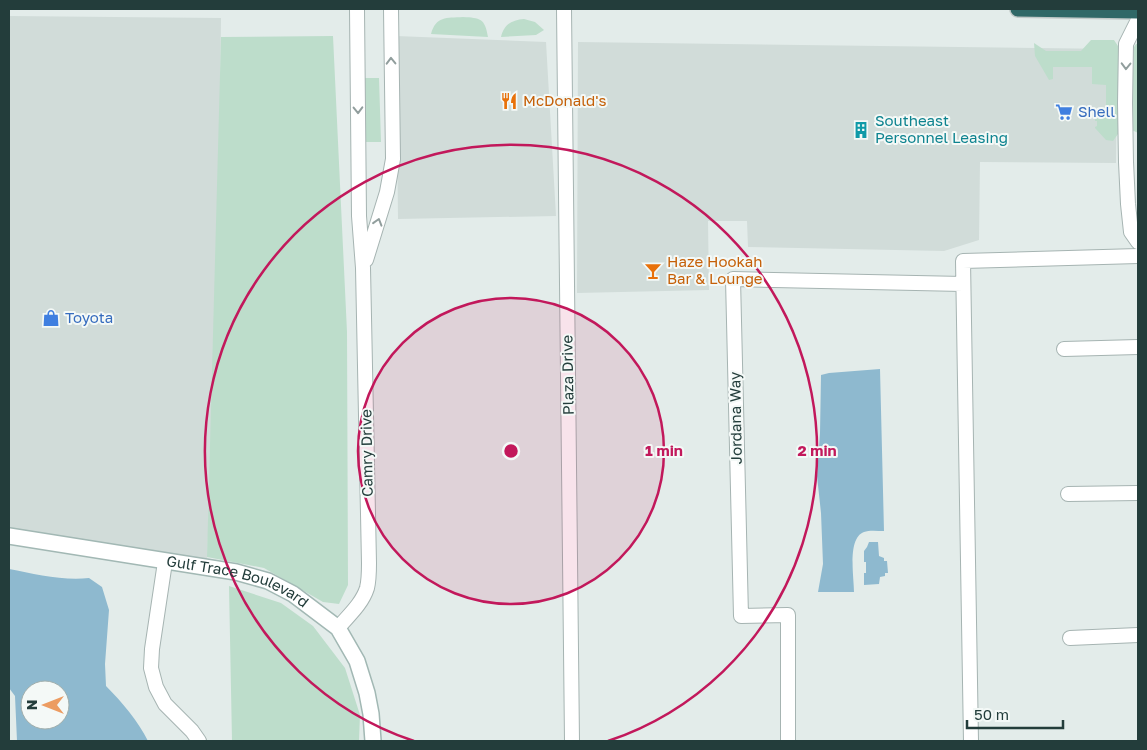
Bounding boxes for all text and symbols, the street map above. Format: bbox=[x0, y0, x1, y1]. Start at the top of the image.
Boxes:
one-way arrow bbox=[386, 57, 396, 64]
one-way arrow bbox=[1121, 62, 1131, 70]
restaurant icon: McDonald's bbox=[499, 91, 519, 111]
place label: McDonald's bbox=[523, 91, 606, 109]
supermarket icon: Shell bbox=[1054, 102, 1074, 122]
place label: Shell bbox=[1078, 102, 1115, 120]
one-way arrow bbox=[353, 106, 363, 114]
place label: Southeast Personnel Leasing bbox=[875, 111, 1008, 146]
building icon: Southeast Personnel Leasing bbox=[851, 120, 871, 140]
one-way arrow bbox=[372, 218, 382, 226]
place label: Haze Hookah Bar & Lounge bbox=[667, 252, 763, 287]
bar icon: Haze Hookah Bar & Lounge bbox=[643, 261, 663, 281]
shop icon: Toyota bbox=[41, 308, 61, 328]
place label: Toyota bbox=[65, 308, 113, 326]
street label: Plaza Drive bbox=[557, 334, 577, 415]
street label: Jordana Way bbox=[725, 371, 745, 464]
street label: Camry Drive bbox=[356, 409, 376, 497]
text: 1 min bbox=[645, 441, 683, 459]
text: 2 min bbox=[797, 441, 837, 459]
centre of rings bbox=[502, 442, 520, 460]
street label: Gulf Trace Boulevard bbox=[165, 551, 313, 611]
north arrow bbox=[20, 680, 70, 730]
scale bar bbox=[967, 698, 1063, 730]
text: N bbox=[23, 700, 40, 710]
text: 50 m bbox=[974, 705, 1009, 723]

